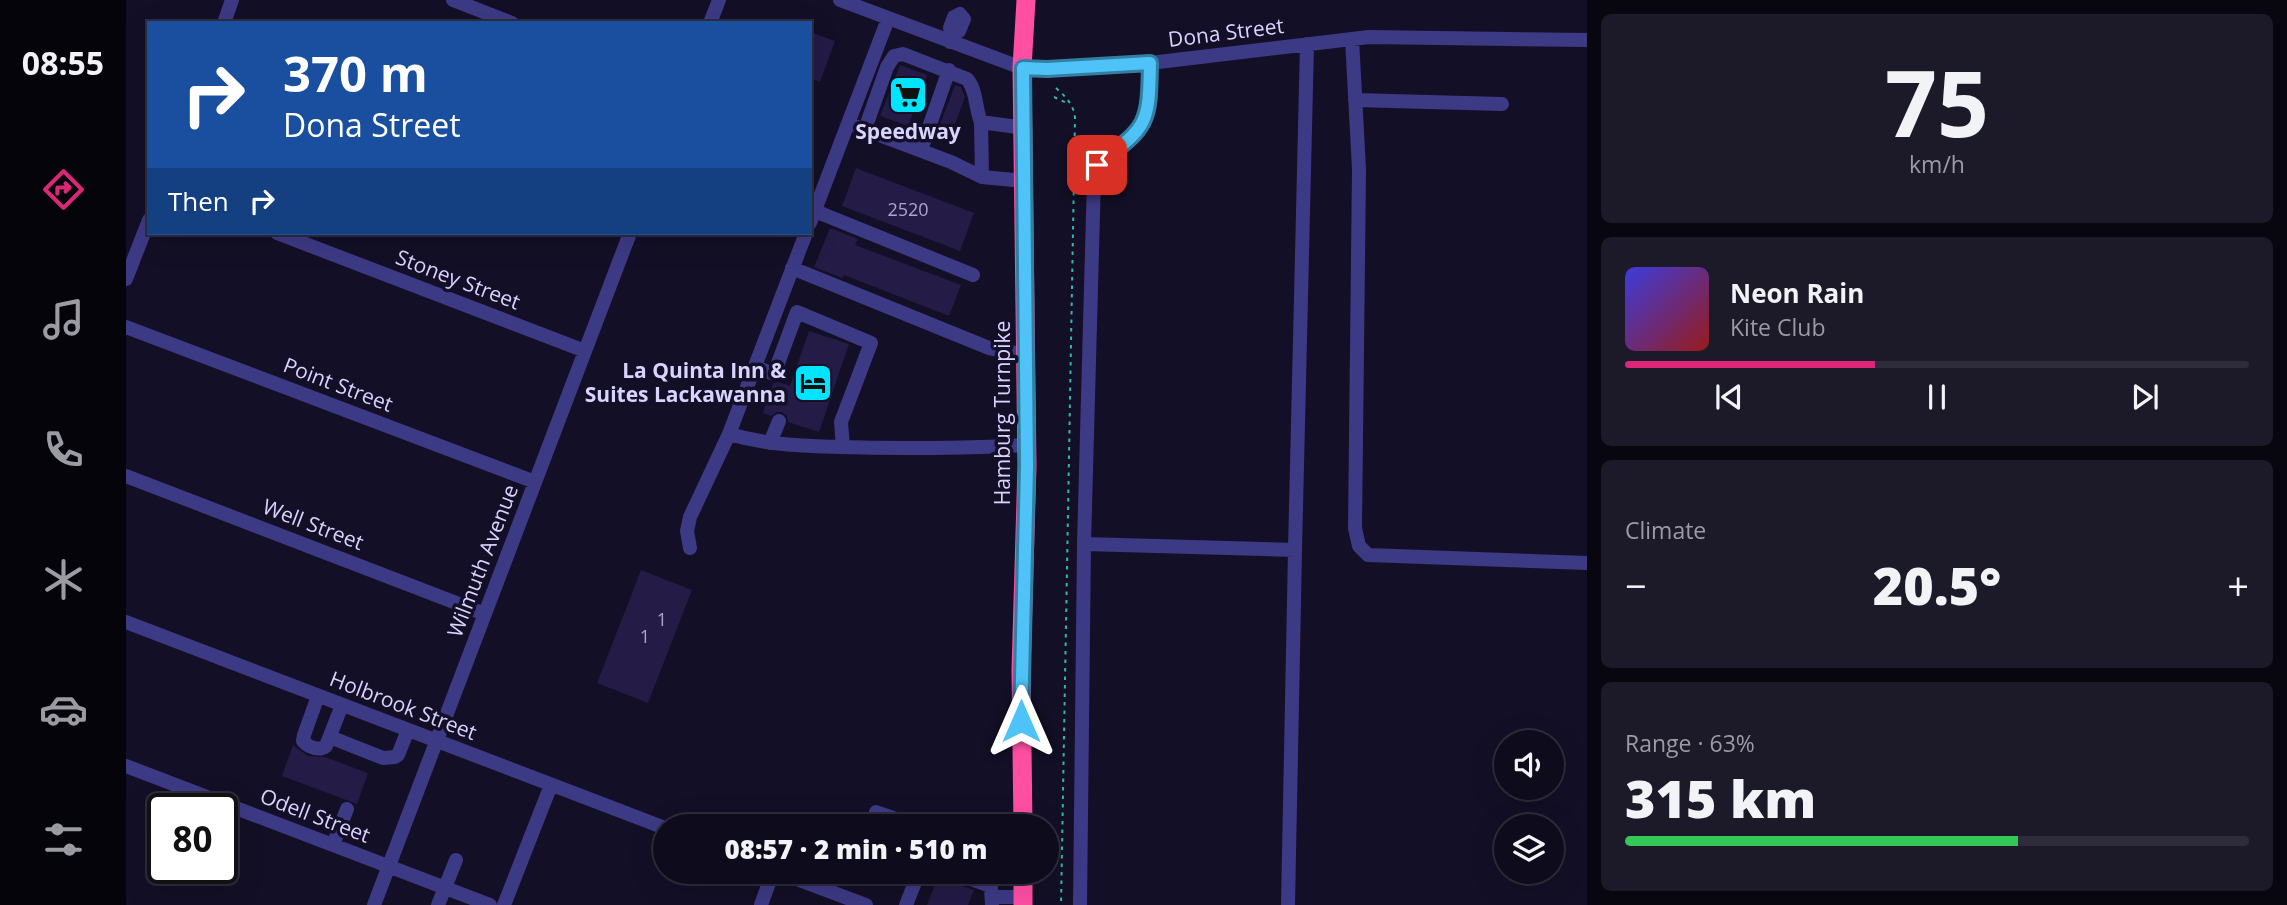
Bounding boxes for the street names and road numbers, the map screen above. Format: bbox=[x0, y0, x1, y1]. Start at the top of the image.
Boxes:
street label: Dona Street bbox=[1166, 11, 1285, 53]
street label: Stoney Street bbox=[392, 243, 524, 316]
street label: Hamburg Turnpike bbox=[988, 321, 1016, 505]
street label: Point Street bbox=[280, 350, 397, 418]
street label: Wilmuth Avenue bbox=[440, 480, 524, 641]
street label: Well Street bbox=[259, 492, 368, 556]
street label: Holbrook Street bbox=[326, 664, 481, 746]
street label: Odell Street bbox=[256, 781, 374, 849]

